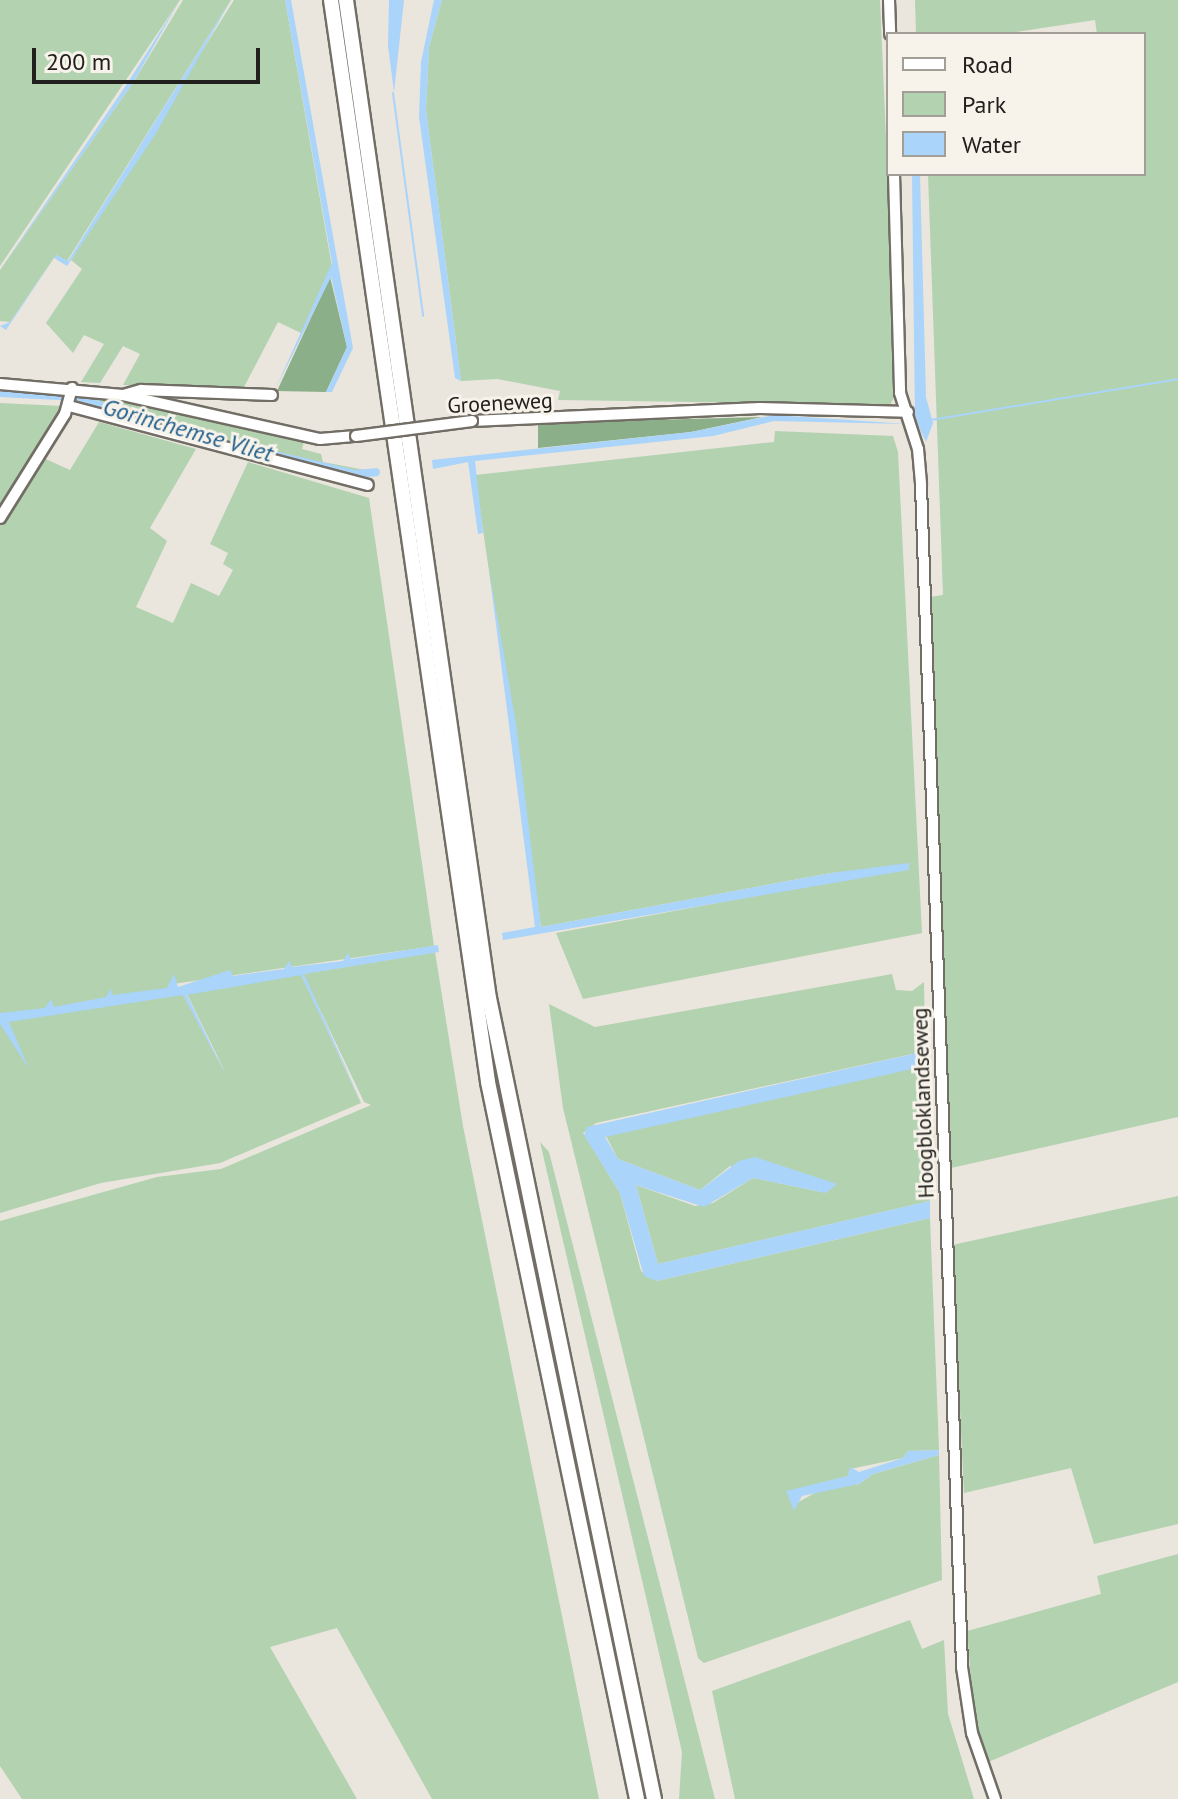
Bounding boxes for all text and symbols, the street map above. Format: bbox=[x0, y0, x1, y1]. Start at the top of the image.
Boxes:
scale bar bbox=[36, 32, 264, 82]
legend bbox=[886, 32, 1146, 176]
text: 200 m bbox=[46, 46, 111, 77]
text: Road bbox=[962, 49, 1013, 80]
text: Park bbox=[962, 89, 1006, 120]
text: Water bbox=[962, 129, 1021, 160]
street label: Groeneweg bbox=[447, 387, 553, 419]
water label: Gorinchemse Vliet bbox=[99, 392, 277, 468]
street label: Hoogbloklandseweg bbox=[906, 1007, 940, 1199]

